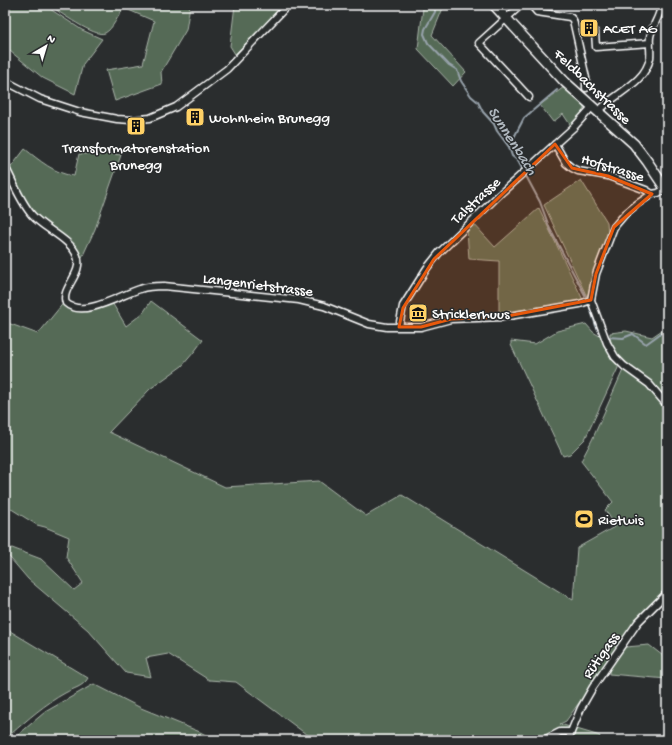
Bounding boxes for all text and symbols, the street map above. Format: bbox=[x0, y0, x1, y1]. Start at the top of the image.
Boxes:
building icon: ACET AG bbox=[578, 17, 600, 39]
place label: ACET AG bbox=[603, 21, 657, 39]
north arrow bbox=[26, 26, 66, 66]
text: N bbox=[44, 33, 57, 47]
street label: Feldbachstrasse bbox=[548, 45, 634, 129]
water label: Sunnenbach bbox=[482, 104, 540, 180]
building icon: Wohnheim Brunegg bbox=[184, 106, 206, 128]
place label: Wohnheim Brunegg bbox=[209, 110, 330, 128]
building icon: Transformatorenstation Brunegg bbox=[125, 115, 147, 137]
place label: Transformatorenstation Brunegg bbox=[61, 140, 210, 175]
street label: Hofstrasse bbox=[579, 151, 646, 187]
street label: Talstrasse bbox=[447, 174, 505, 230]
street label: Langenrietstrasse bbox=[202, 270, 314, 302]
museum icon: Stricklerhuus bbox=[407, 302, 429, 324]
place label: Stricklerhuus bbox=[432, 306, 510, 324]
sports icon: Rietwis bbox=[573, 508, 595, 530]
place label: Rietwis bbox=[598, 512, 644, 530]
street label: Rütigass bbox=[579, 629, 624, 683]

